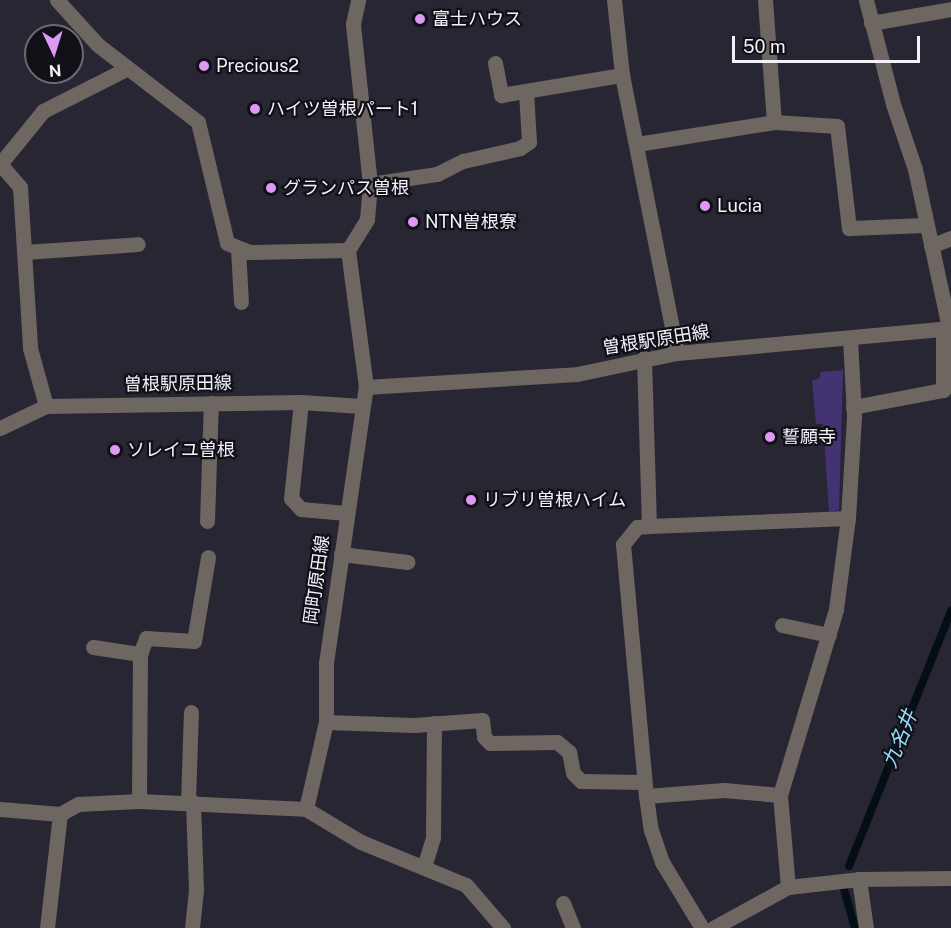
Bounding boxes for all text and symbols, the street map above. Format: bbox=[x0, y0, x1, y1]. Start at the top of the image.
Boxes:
place label: 富士ハウス bbox=[432, 8, 522, 30]
marker: 富士ハウス bbox=[413, 12, 427, 26]
north arrow bbox=[24, 24, 84, 84]
scale bar bbox=[735, 24, 922, 62]
text: 50 m bbox=[743, 36, 786, 57]
place label: Precious2 bbox=[216, 55, 299, 77]
marker: Precious2 bbox=[197, 59, 211, 73]
text: N bbox=[48, 61, 62, 80]
place label: ハイツ曽根パート1 bbox=[267, 98, 418, 120]
marker: ハイツ曽根パート1 bbox=[248, 102, 262, 116]
place label: グランパス曽根 bbox=[283, 177, 409, 199]
marker: グランパス曽根 bbox=[264, 181, 278, 195]
place label: Lucia bbox=[717, 195, 762, 217]
marker: Lucia bbox=[698, 199, 712, 213]
place label: NTN曽根寮 bbox=[425, 211, 517, 233]
marker: NTN曽根寮 bbox=[406, 215, 420, 229]
street label: 曽根駅原田線 bbox=[601, 321, 711, 359]
street label: 曽根駅原田線 bbox=[124, 372, 232, 396]
place label: 誓願寺 bbox=[782, 426, 836, 448]
marker: 誓願寺 bbox=[763, 430, 777, 444]
place label: ソレイユ曽根 bbox=[127, 439, 235, 461]
marker: ソレイユ曽根 bbox=[108, 443, 122, 457]
place label: リブリ曽根ハイム bbox=[483, 489, 627, 511]
marker: リブリ曽根ハイム bbox=[464, 493, 478, 507]
street label: 岡町原田線 bbox=[300, 534, 334, 626]
water label: 九名井 bbox=[878, 707, 922, 771]

